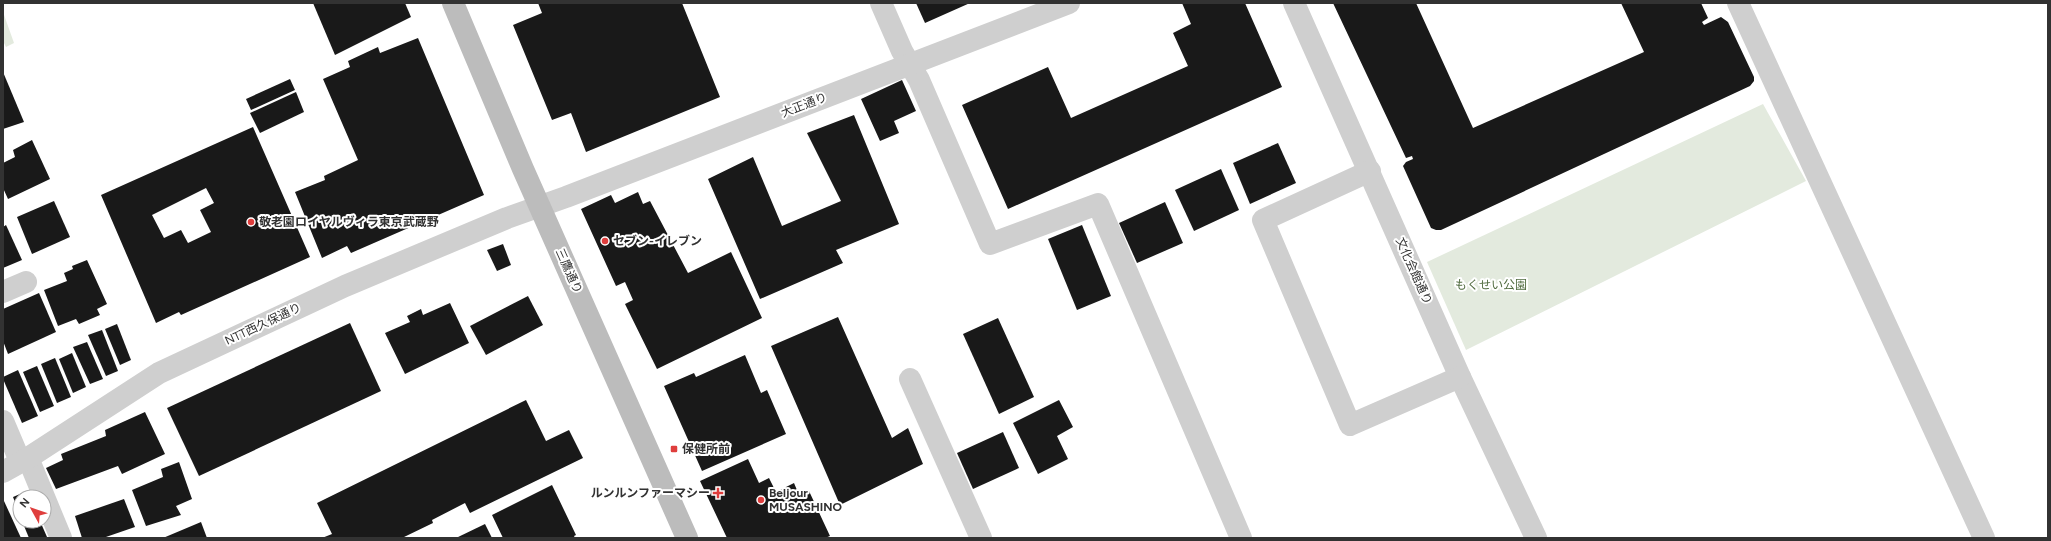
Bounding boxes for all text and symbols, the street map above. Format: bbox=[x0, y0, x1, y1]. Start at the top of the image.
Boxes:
street label: 大正通り bbox=[779, 90, 829, 120]
place label: 敬老園ロイヤルヴィラ東京武蔵野 bbox=[259, 215, 439, 229]
marker: 敬老園ロイヤルヴィラ東京武蔵野 bbox=[246, 217, 256, 227]
place label: セブン-イレブン bbox=[613, 234, 702, 248]
street label: 文化会館通り bbox=[1393, 235, 1435, 307]
marker: セブン-イレブン bbox=[600, 236, 610, 246]
street label: 三鷹通り bbox=[553, 246, 585, 296]
park label: もくせい公園 bbox=[1455, 278, 1527, 292]
street label: NTT西久保通り bbox=[223, 300, 303, 348]
place label: 保健所前 bbox=[682, 442, 730, 456]
marker: 保健所前 bbox=[669, 444, 679, 454]
place label: ルンルンファーマシー bbox=[591, 486, 710, 500]
place label: Beljour MUSASHINO bbox=[769, 486, 843, 514]
marker: ルンルンファーマシー bbox=[713, 488, 723, 498]
north arrow bbox=[12, 489, 52, 529]
text: N bbox=[17, 495, 32, 510]
marker: Beljour MUSASHINO bbox=[756, 495, 766, 505]

